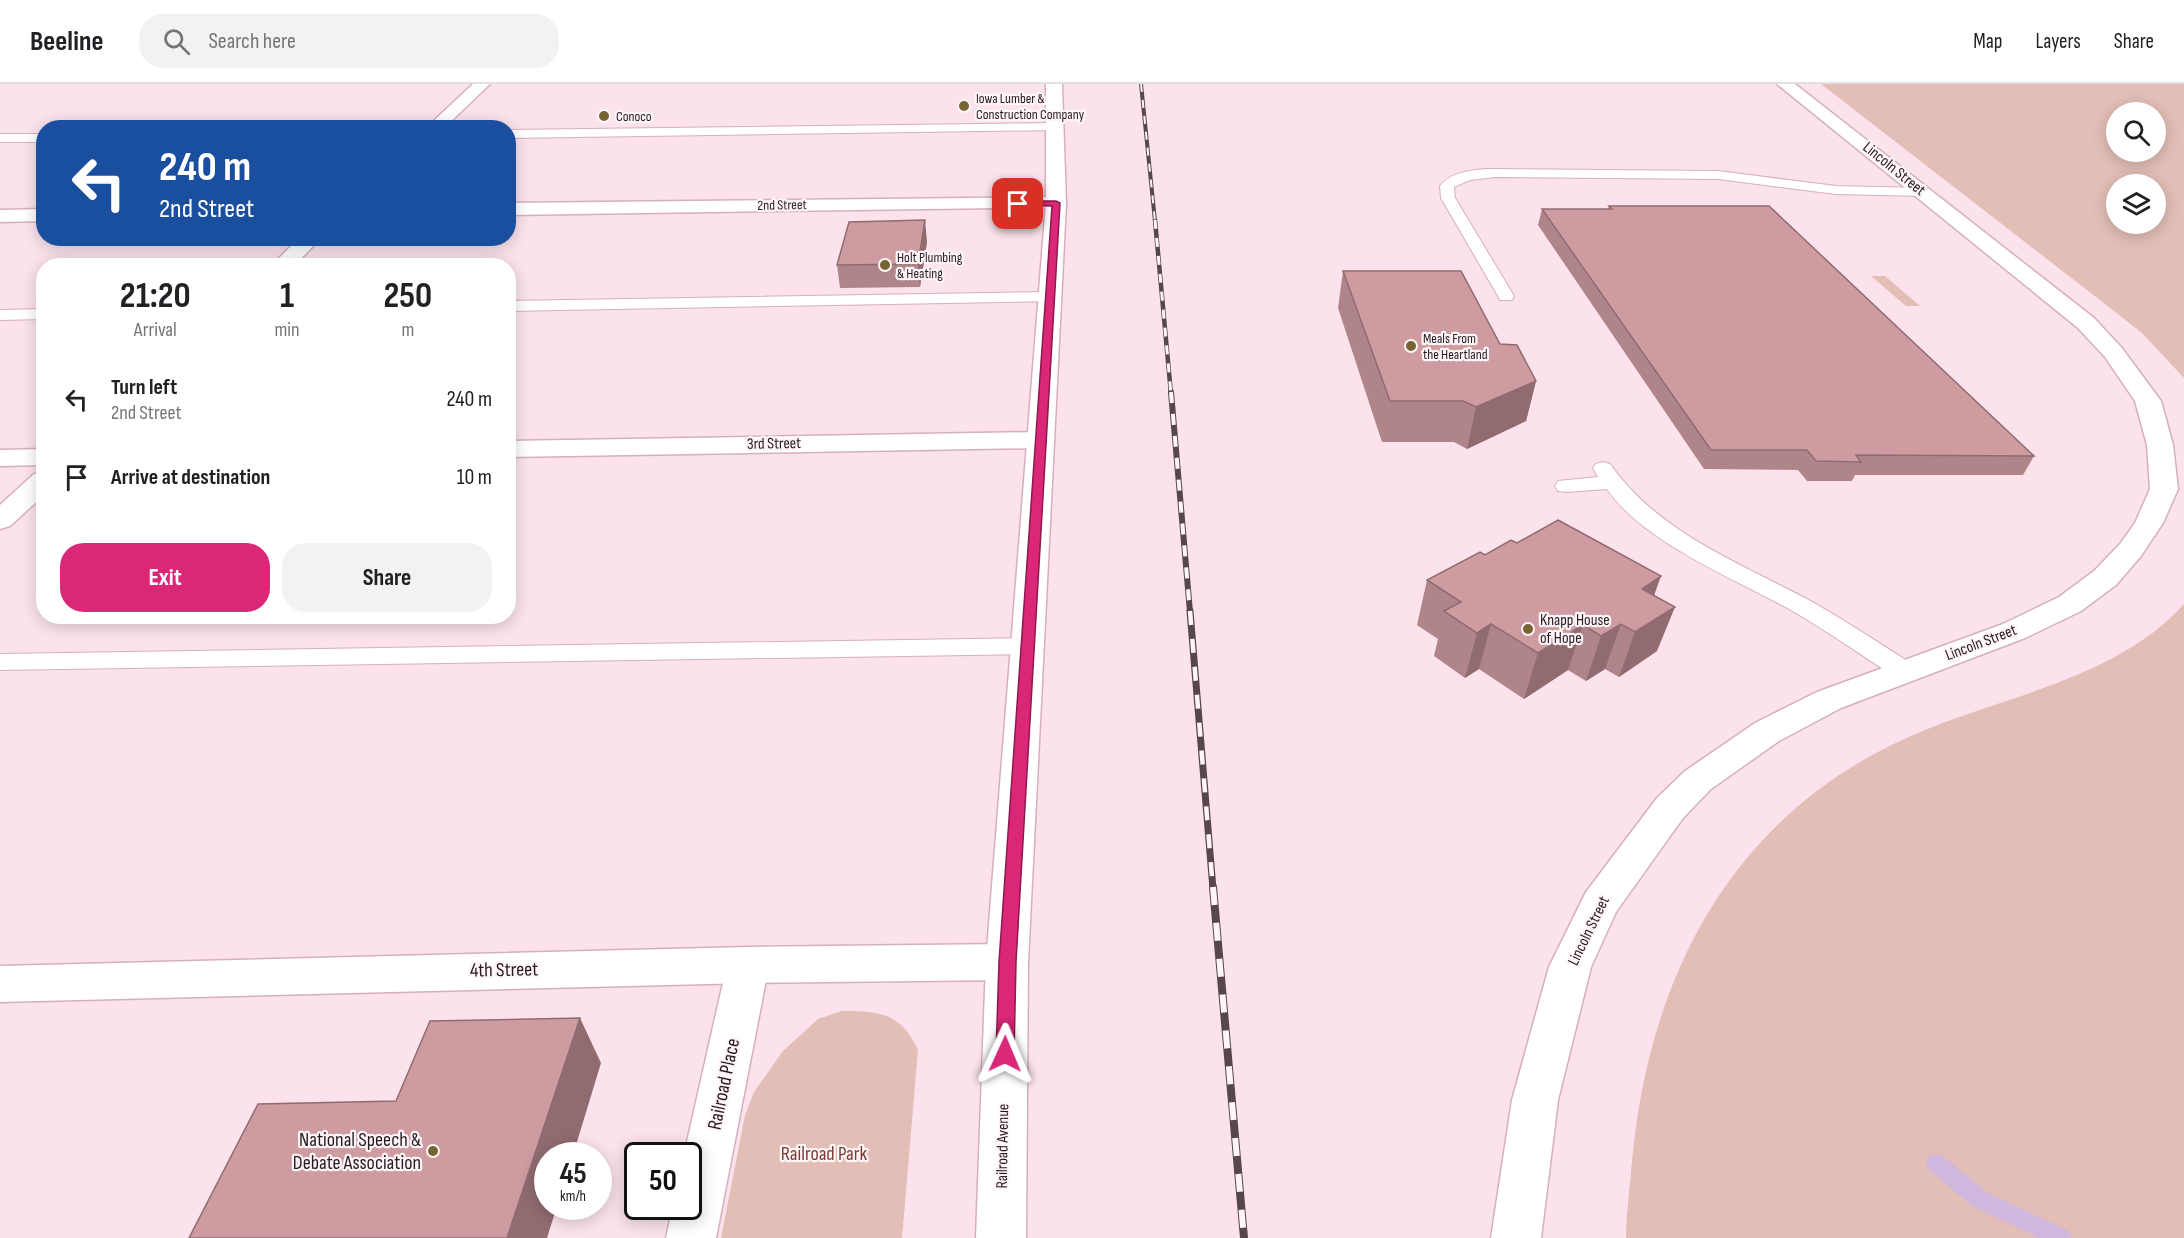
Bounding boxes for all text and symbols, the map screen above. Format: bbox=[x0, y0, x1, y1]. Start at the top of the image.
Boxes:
search box bbox=[139, 14, 559, 68]
text: Beeline bbox=[30, 25, 103, 58]
icon: search bbox=[160, 25, 193, 58]
text: Search here bbox=[208, 28, 296, 55]
text: Map bbox=[1973, 29, 2002, 54]
text: Layers bbox=[2035, 29, 2081, 54]
text: Share bbox=[2114, 29, 2154, 54]
place label: Iowa Lumber & Construction Company bbox=[976, 90, 1085, 123]
marker: Iowa Lumber & Construction Company bbox=[957, 99, 971, 113]
map controls bbox=[2106, 102, 2166, 234]
button: search bbox=[2106, 102, 2166, 162]
place label: Conoco bbox=[616, 108, 652, 125]
marker: Conoco bbox=[597, 109, 611, 123]
street label: Lincoln Street bbox=[1859, 138, 1929, 200]
text: 240 m bbox=[159, 142, 251, 193]
icon: left bbox=[60, 144, 138, 222]
button: layers bbox=[2106, 174, 2166, 234]
pin bbox=[992, 178, 1043, 229]
icon: arrive bbox=[1001, 187, 1034, 220]
text: 2nd Street bbox=[159, 193, 254, 225]
street label: 2nd Street bbox=[757, 196, 807, 214]
place label: Holt Plumbing & Heating bbox=[897, 249, 963, 282]
marker: Holt Plumbing & Heating bbox=[878, 258, 892, 272]
text: 21:20 bbox=[120, 275, 191, 318]
text: 1 bbox=[280, 275, 294, 318]
text: 250 bbox=[383, 275, 432, 318]
text: Arrival bbox=[134, 318, 177, 342]
text: min bbox=[275, 318, 300, 342]
text: m bbox=[401, 318, 414, 342]
place label: Meals From the Heartland bbox=[1423, 330, 1488, 363]
marker: Meals From the Heartland bbox=[1404, 339, 1418, 353]
text: Turn left bbox=[111, 374, 177, 401]
icon: left bbox=[60, 383, 93, 416]
text: 240 m bbox=[446, 386, 492, 413]
text: 2nd Street bbox=[111, 401, 182, 425]
street label: 3rd Street bbox=[747, 434, 801, 454]
icon: arrive bbox=[60, 461, 93, 494]
text: Arrive at destination bbox=[111, 464, 270, 491]
text: 10 m bbox=[457, 464, 492, 491]
button: Exit bbox=[60, 543, 270, 612]
button: Share bbox=[282, 543, 492, 612]
place label: Knapp House of Hope bbox=[1540, 611, 1610, 648]
street label: Lincoln Street bbox=[1943, 621, 2019, 665]
marker: Knapp House of Hope bbox=[1521, 622, 1535, 636]
street label: Lincoln Street bbox=[1564, 893, 1614, 969]
street label: 4th Street bbox=[470, 957, 538, 983]
position arrow bbox=[973, 1022, 1037, 1086]
street label: Railroad Place bbox=[703, 1036, 745, 1132]
street label: Railroad Avenue bbox=[993, 1103, 1013, 1189]
place label: National Speech & Debate Association bbox=[293, 1128, 421, 1175]
speed limit sign: 50 bbox=[624, 1142, 702, 1220]
park label: Railroad Park bbox=[781, 1142, 868, 1166]
marker: National Speech & Debate Association bbox=[426, 1144, 440, 1158]
text: 45 bbox=[559, 1156, 587, 1192]
text: km/h bbox=[560, 1187, 586, 1206]

